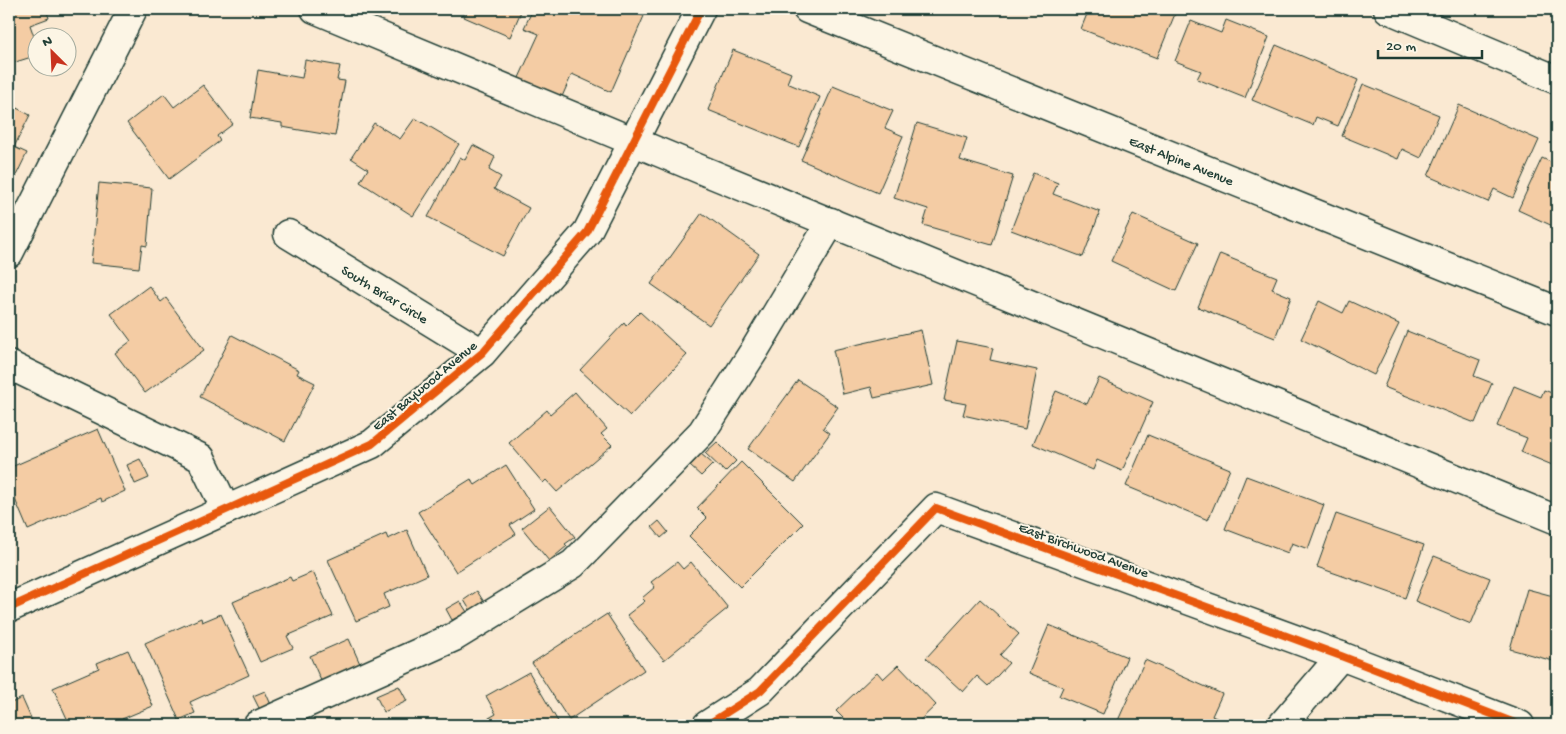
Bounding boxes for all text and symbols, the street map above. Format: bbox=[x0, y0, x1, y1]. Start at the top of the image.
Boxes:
north arrow bbox=[28, 28, 78, 78]
scale bar bbox=[1378, 28, 1482, 60]
text: N bbox=[40, 33, 55, 52]
text: 20 m bbox=[1386, 38, 1416, 56]
street label: East Alpine Avenue bbox=[1126, 134, 1236, 191]
street label: South Briar Circle bbox=[337, 263, 431, 329]
street label: East Baywood Avenue bbox=[370, 338, 482, 436]
street label: East Birchwood Avenue bbox=[1016, 520, 1151, 583]

